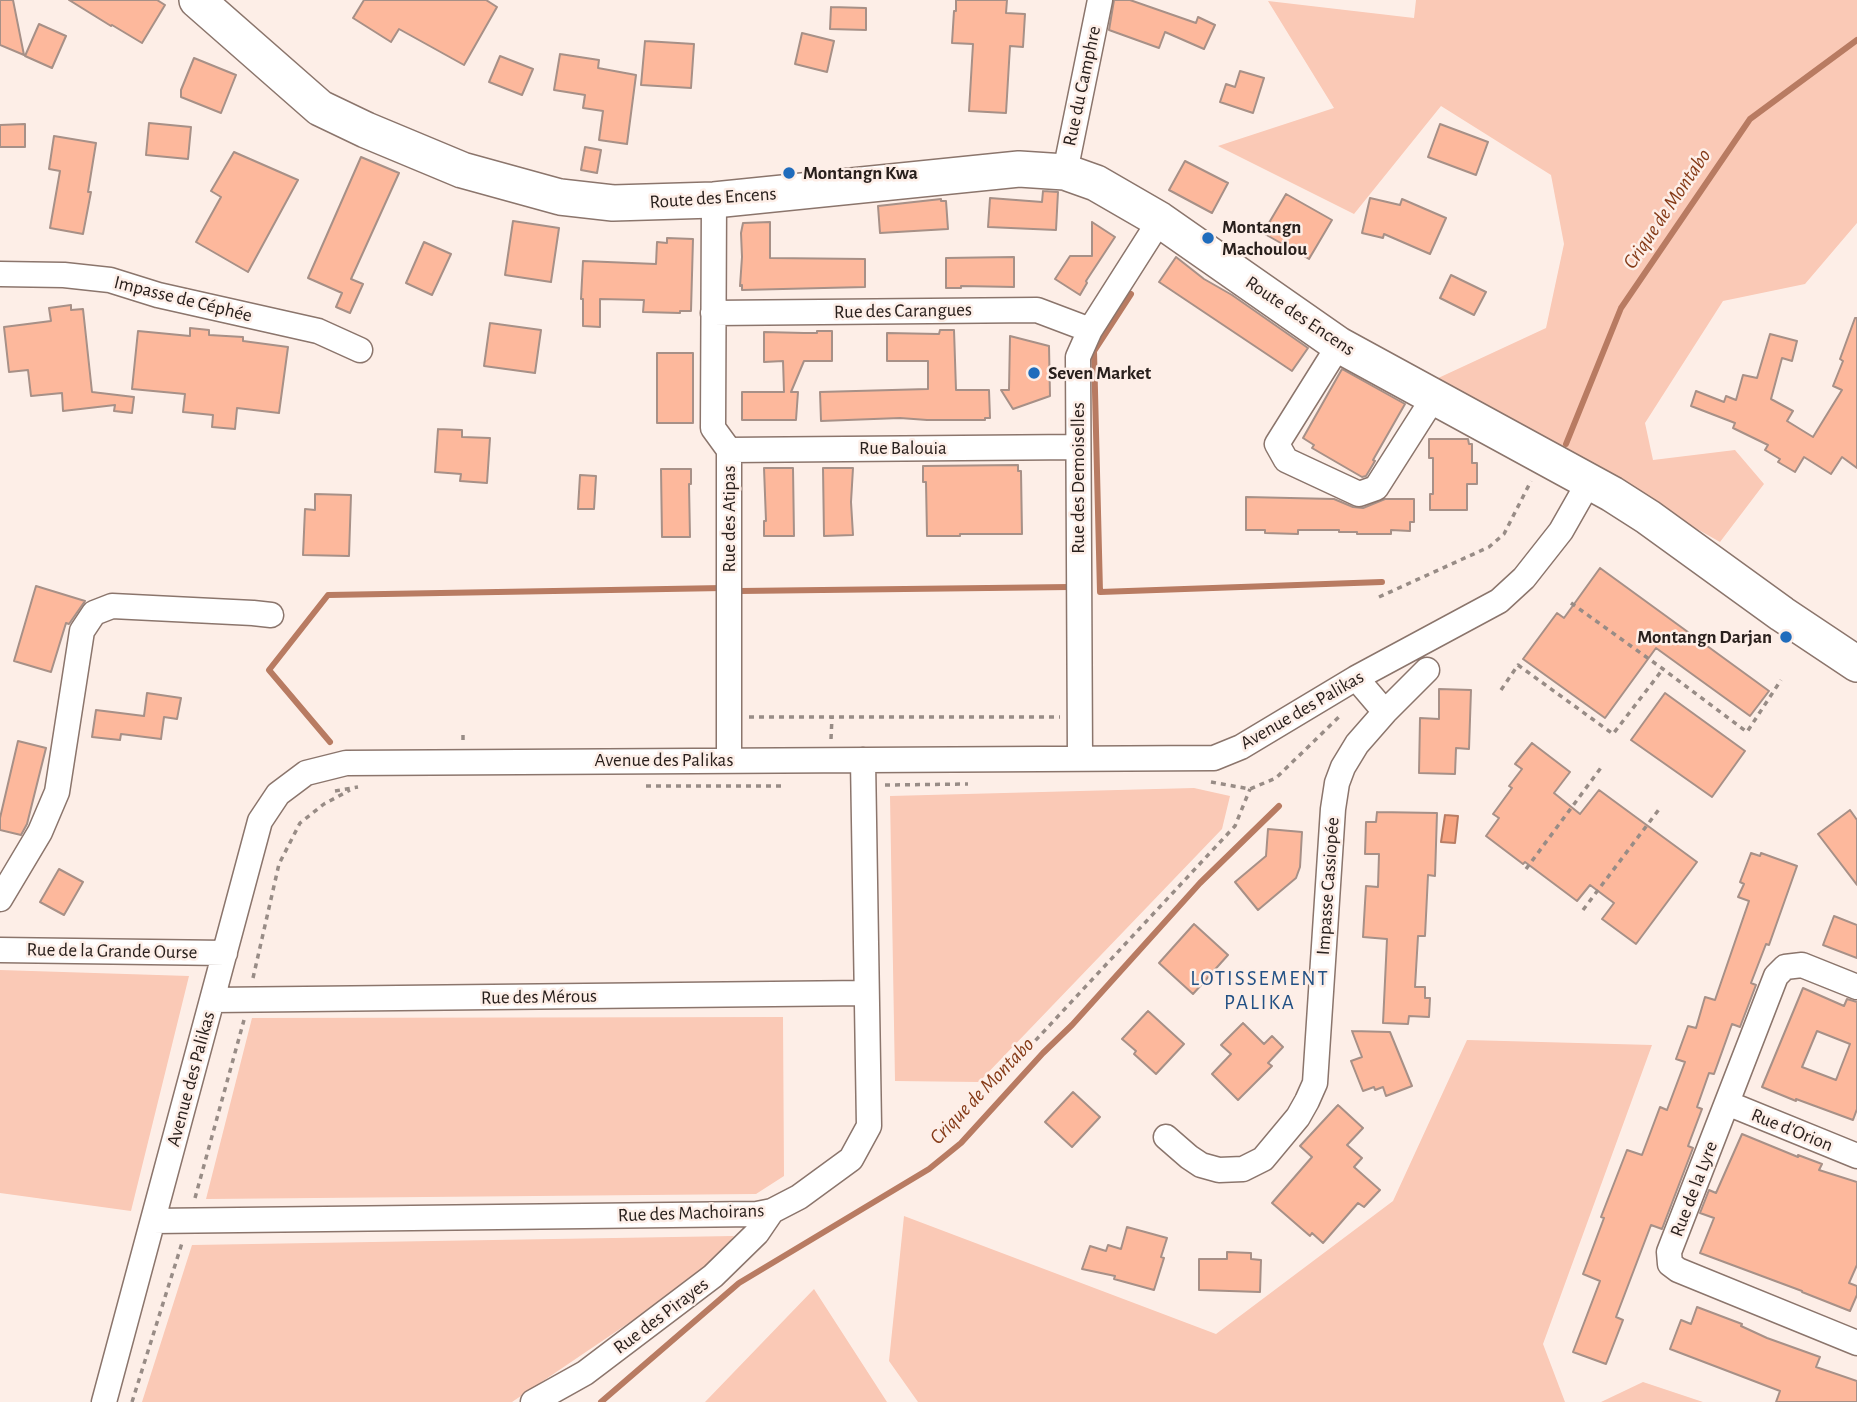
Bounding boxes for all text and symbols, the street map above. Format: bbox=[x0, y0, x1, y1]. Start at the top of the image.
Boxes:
street label: Rue du Camphre bbox=[1058, 24, 1106, 148]
water label: Crique de Montabo bbox=[1618, 144, 1716, 274]
place label: Montangn Kwa bbox=[803, 162, 918, 184]
marker: Montangn Kwa bbox=[781, 165, 797, 181]
street label: Route des Encens bbox=[649, 182, 777, 214]
place label: Montangn Machoulou bbox=[1222, 216, 1307, 260]
marker: Montangn Machoulou bbox=[1200, 230, 1216, 246]
street label: Impasse de Céphée bbox=[112, 271, 254, 327]
street label: Route des Encens bbox=[1241, 271, 1359, 361]
street label: Rue des Carangues bbox=[834, 298, 972, 324]
place label: Seven Market bbox=[1048, 362, 1151, 384]
marker: Seven Market bbox=[1026, 365, 1042, 381]
street label: Rue des Demoiselles bbox=[1067, 402, 1089, 554]
street label: Rue Balouia bbox=[859, 437, 947, 459]
street label: Rue des Atipas bbox=[718, 465, 740, 573]
place label: Montangn Darjan bbox=[1637, 626, 1772, 648]
marker: Montangn Darjan bbox=[1778, 629, 1794, 645]
street label: Avenue des Palikas bbox=[1236, 665, 1368, 755]
street label: Avenue des Palikas bbox=[595, 749, 733, 771]
street label: Impasse Cassiopée bbox=[1312, 816, 1344, 956]
street label: Rue de la Grande Ourse bbox=[26, 938, 198, 964]
district label: LOTISSEMENT PALIKA bbox=[1192, 966, 1328, 1016]
street label: Rue des Mérous bbox=[481, 985, 597, 1009]
street label: Avenue des Palikas bbox=[162, 1009, 220, 1149]
water label: Crique de Montabo bbox=[924, 1032, 1040, 1150]
street label: Rue d'Orion bbox=[1748, 1103, 1836, 1157]
street label: Rue de la Lyre bbox=[1665, 1138, 1723, 1240]
street label: Rue des Machoirans bbox=[617, 1199, 765, 1227]
street label: Rue des Pirayes bbox=[609, 1273, 713, 1359]

